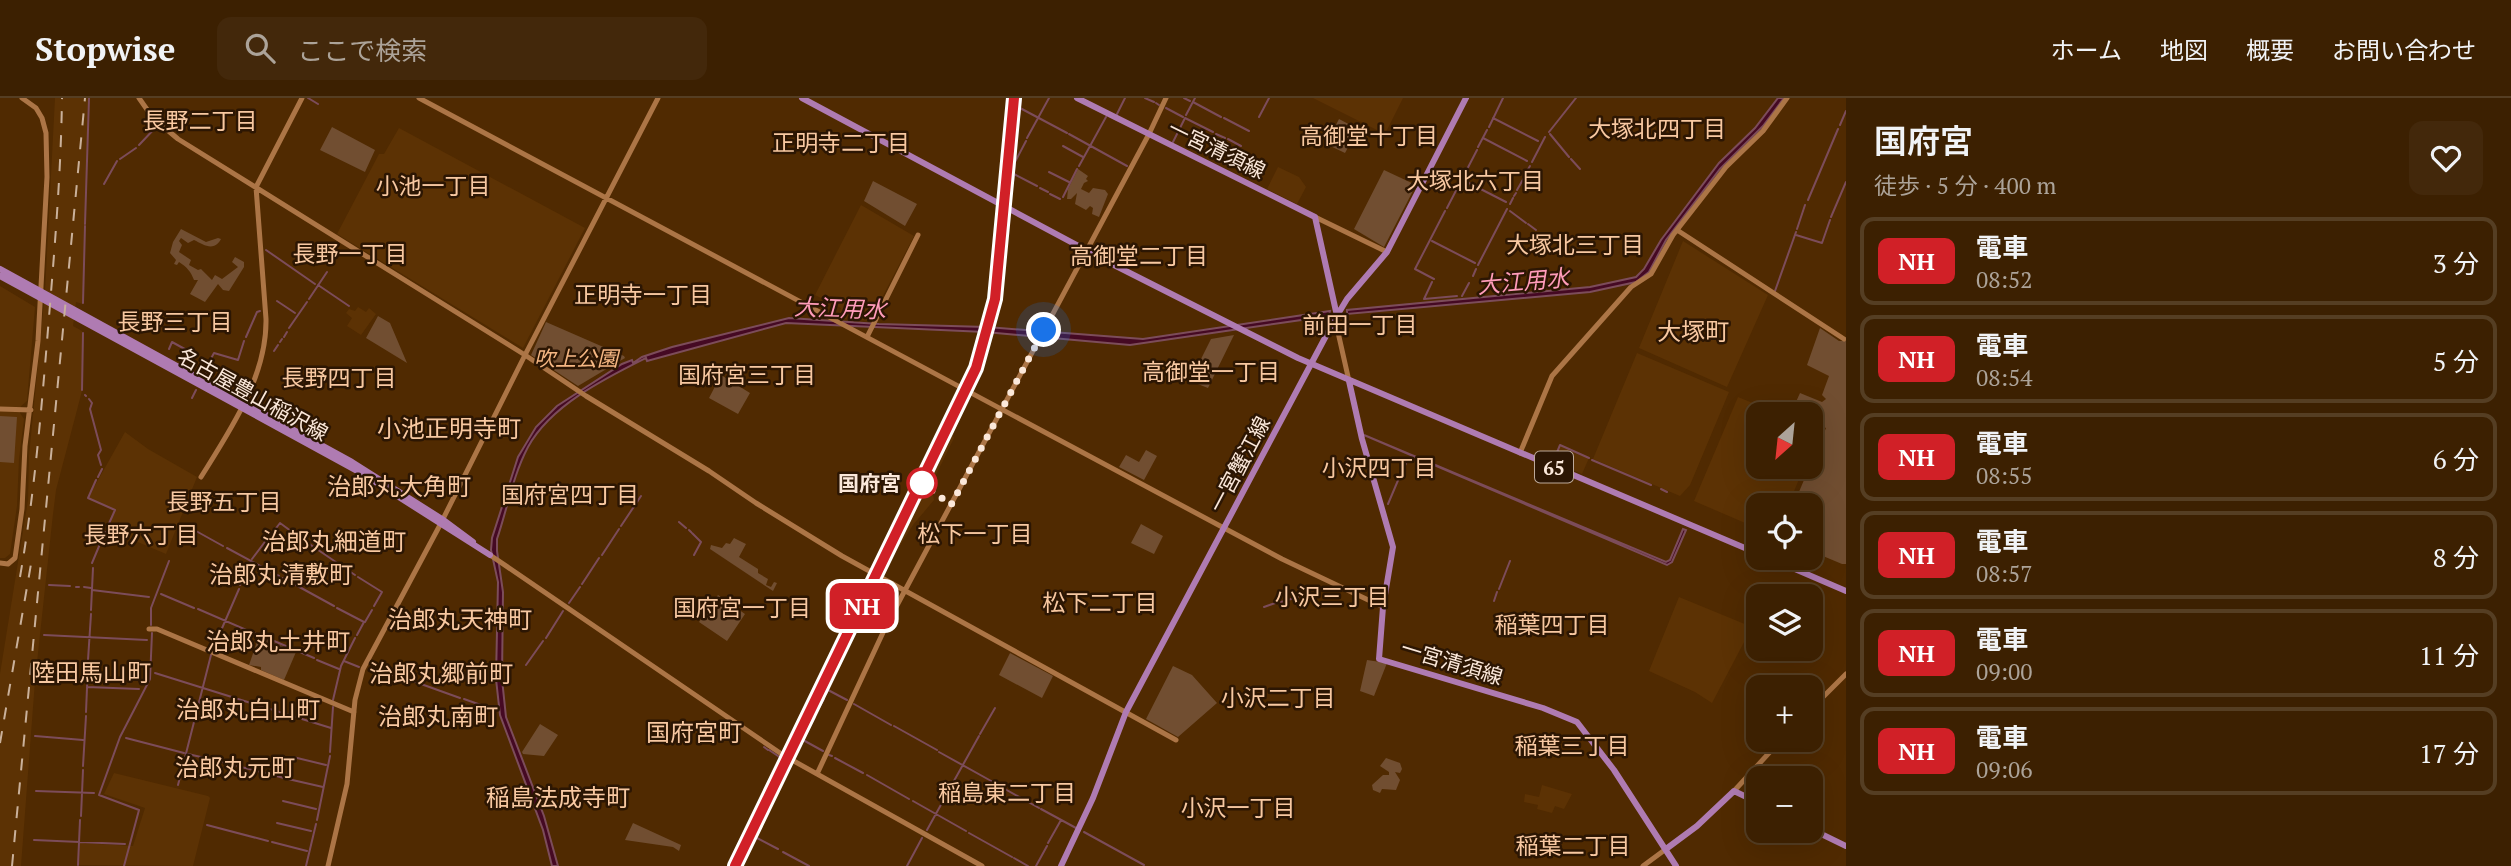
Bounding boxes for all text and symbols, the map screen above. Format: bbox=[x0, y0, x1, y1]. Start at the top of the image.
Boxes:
search box bbox=[217, 17, 707, 80]
text: Stopwise bbox=[35, 27, 175, 70]
icon: search bbox=[241, 29, 279, 67]
text: ここで検索 bbox=[297, 33, 427, 67]
text: ホーム bbox=[2051, 34, 2122, 66]
text: 地図 bbox=[2160, 34, 2208, 66]
text: 概要 bbox=[2246, 34, 2294, 66]
text: お問い合わせ bbox=[2332, 34, 2476, 66]
district label: 長野二丁目 bbox=[143, 105, 258, 136]
street label: 一宮清須線 bbox=[1164, 113, 1270, 185]
district label: 大塚北四丁目 bbox=[1588, 113, 1726, 144]
text: 国府宮 bbox=[1874, 119, 1973, 162]
district label: 高御堂十丁目 bbox=[1300, 120, 1438, 151]
button: heart bbox=[2409, 121, 2483, 195]
district label: 正明寺二丁目 bbox=[772, 127, 910, 158]
district label: 大塚北六丁目 bbox=[1406, 165, 1544, 196]
district label: 小池一丁目 bbox=[376, 170, 491, 201]
text: 徒歩 · 5 分 · 400 m bbox=[1874, 170, 2056, 201]
district label: 大塚北三丁目 bbox=[1506, 229, 1644, 260]
text: 電車 bbox=[1976, 230, 2028, 264]
district label: 長野一丁目 bbox=[293, 238, 408, 269]
district label: 高御堂二丁目 bbox=[1070, 240, 1208, 271]
text: NH bbox=[1898, 245, 1935, 277]
text: 3 分 bbox=[2433, 246, 2479, 280]
water label: 大江用水 bbox=[1476, 261, 1573, 300]
text: 08:52 bbox=[1976, 264, 2033, 295]
district label: 正明寺一丁目 bbox=[574, 279, 712, 310]
water label: 大江用水 bbox=[793, 291, 890, 325]
district label: 長野三丁目 bbox=[118, 306, 233, 337]
district label: 前田一丁目 bbox=[1303, 309, 1418, 340]
your location bbox=[1026, 312, 1061, 347]
district label: 大塚町 bbox=[1657, 315, 1729, 347]
text: 電車 bbox=[1976, 328, 2028, 362]
street label: 名古屋豊山稲沢線 bbox=[173, 341, 333, 447]
text: NH bbox=[1898, 343, 1935, 375]
park label: 吹上公園 bbox=[534, 344, 621, 372]
text: 5 分 bbox=[2433, 344, 2479, 378]
district label: 高御堂一丁目 bbox=[1142, 356, 1280, 387]
district label: 国府宮三丁目 bbox=[678, 359, 816, 390]
district label: 長野四丁目 bbox=[282, 362, 397, 393]
text: 08:54 bbox=[1976, 362, 2033, 393]
north arrow bbox=[1746, 402, 1824, 480]
map controls bbox=[1746, 402, 1823, 843]
street label: 一宮蟹江線 bbox=[1202, 411, 1276, 517]
district label: 小池正明寺町 bbox=[377, 412, 521, 444]
text: 電車 bbox=[1976, 426, 2028, 460]
text: NH bbox=[1898, 441, 1935, 473]
text: 6 分 bbox=[2433, 442, 2479, 476]
district label: 小沢四丁目 bbox=[1322, 452, 1437, 483]
road number: 65 bbox=[1535, 452, 1573, 482]
text: 08:55 bbox=[1976, 460, 2033, 491]
marker: 国府宮 bbox=[907, 468, 937, 498]
place label: 国府宮 bbox=[838, 469, 901, 497]
district label: 治郎丸大角町 bbox=[327, 470, 471, 502]
district label: 国府宮四丁目 bbox=[501, 479, 639, 510]
district label: 長野五丁目 bbox=[167, 486, 282, 517]
button: locate bbox=[1746, 493, 1823, 570]
district label: 松下一丁目 bbox=[918, 518, 1033, 549]
district label: 長野六丁目 bbox=[84, 519, 199, 550]
text: 電車 bbox=[1976, 524, 2028, 558]
district label: 治郎丸細道町 bbox=[262, 525, 406, 557]
text: NH bbox=[1898, 539, 1935, 571]
text: 8 分 bbox=[2433, 540, 2479, 574]
district label: 治郎丸清敷町 bbox=[209, 558, 353, 590]
text: 08:57 bbox=[1976, 558, 2033, 589]
district label: 小沢三丁目 bbox=[1275, 581, 1390, 612]
line badge: NH bbox=[830, 583, 894, 629]
button: layers bbox=[1746, 584, 1823, 661]
district label: 松下二丁目 bbox=[1043, 587, 1158, 618]
text: NH bbox=[844, 590, 880, 622]
district label: 国府宮一丁目 bbox=[673, 592, 811, 623]
district label: 治郎丸天神町 bbox=[388, 603, 532, 635]
district label: 稲葉四丁目 bbox=[1495, 609, 1610, 640]
text: 電車 bbox=[1976, 622, 2028, 656]
district label: 治郎丸土井町 bbox=[206, 625, 350, 657]
street label: 一宮清須線 bbox=[1398, 633, 1506, 691]
text: NH bbox=[1898, 637, 1935, 669]
text: 11 分 bbox=[2419, 638, 2479, 672]
district label: 陸田馬山町 bbox=[31, 656, 151, 688]
text: 09:00 bbox=[1976, 656, 2033, 687]
district label: 治郎丸郷前町 bbox=[369, 657, 513, 689]
button: + bbox=[1746, 675, 1823, 752]
district label: 小沢二丁目 bbox=[1221, 682, 1336, 713]
district label: 治郎丸白山町 bbox=[176, 693, 320, 725]
district label: 治郎丸南町 bbox=[378, 700, 498, 732]
district label: 国府宮町 bbox=[646, 716, 742, 748]
text: 電車 bbox=[1976, 720, 2028, 754]
district label: 稲葉三丁目 bbox=[1515, 730, 1630, 761]
text: NH bbox=[1898, 735, 1935, 767]
text: 17 分 bbox=[2419, 736, 2479, 770]
district label: 治郎丸元町 bbox=[175, 751, 295, 783]
text: 09:06 bbox=[1976, 754, 2033, 785]
button: − bbox=[1746, 766, 1823, 843]
district label: 稲島東二丁目 bbox=[938, 777, 1076, 808]
district label: 稲島法成寺町 bbox=[486, 781, 630, 813]
district label: 小沢一丁目 bbox=[1181, 792, 1296, 823]
district label: 稲葉二丁目 bbox=[1516, 830, 1631, 861]

